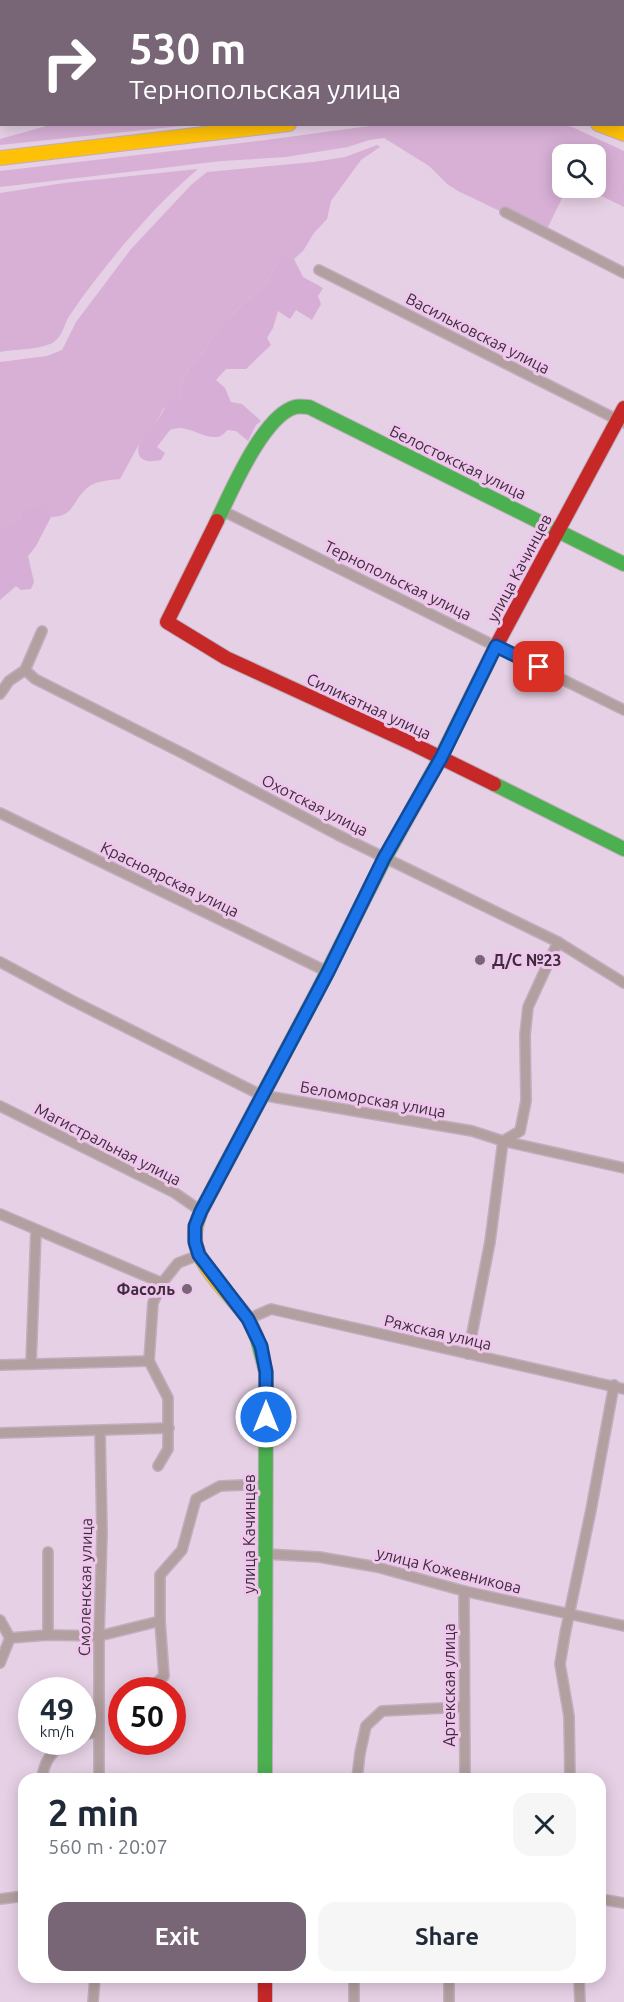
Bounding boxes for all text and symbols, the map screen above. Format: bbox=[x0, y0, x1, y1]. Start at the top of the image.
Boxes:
icon: right bbox=[30, 24, 108, 102]
text: 530 m bbox=[129, 25, 246, 72]
text: Тернопольская улица bbox=[129, 74, 401, 104]
map controls bbox=[552, 144, 606, 198]
button: search bbox=[552, 144, 606, 198]
street label: Васильковская улица bbox=[403, 289, 553, 377]
street label: Белостокская улица bbox=[387, 421, 529, 503]
street label: улица Качинцев bbox=[483, 511, 555, 625]
street label: Тернопольская улица bbox=[322, 537, 474, 623]
pin bbox=[513, 641, 564, 692]
icon: arrive bbox=[522, 650, 555, 683]
street label: Силикатная улица bbox=[304, 669, 434, 743]
street label: Охотская улица bbox=[259, 770, 371, 840]
street label: Красноярская улица bbox=[98, 838, 242, 920]
place label: Д/С №23 bbox=[492, 951, 562, 969]
marker: Д/С №23 bbox=[473, 953, 487, 967]
street label: Беломорская улица bbox=[299, 1077, 447, 1121]
street label: Магистральная улица bbox=[32, 1099, 184, 1189]
place label: Фасоль bbox=[117, 1280, 175, 1298]
marker: Фасоль bbox=[180, 1282, 194, 1296]
street label: Ряжская улица bbox=[383, 1311, 493, 1353]
position arrow bbox=[234, 1385, 298, 1449]
street label: улица Качинцев bbox=[240, 1474, 258, 1594]
street label: Смоленская улица bbox=[75, 1518, 95, 1656]
street label: улица Кожевникова bbox=[375, 1543, 523, 1597]
street label: Артекская улица bbox=[440, 1623, 458, 1747]
speed limit sign: 50 bbox=[108, 1677, 186, 1755]
text: 49 bbox=[40, 1692, 74, 1726]
text: km/h bbox=[40, 1723, 74, 1740]
text: 2 min bbox=[48, 1792, 139, 1833]
button: close bbox=[513, 1793, 576, 1856]
text: 560 m · 20:07 bbox=[48, 1835, 168, 1858]
button: Exit bbox=[48, 1902, 306, 1971]
button: Share bbox=[318, 1902, 576, 1971]

